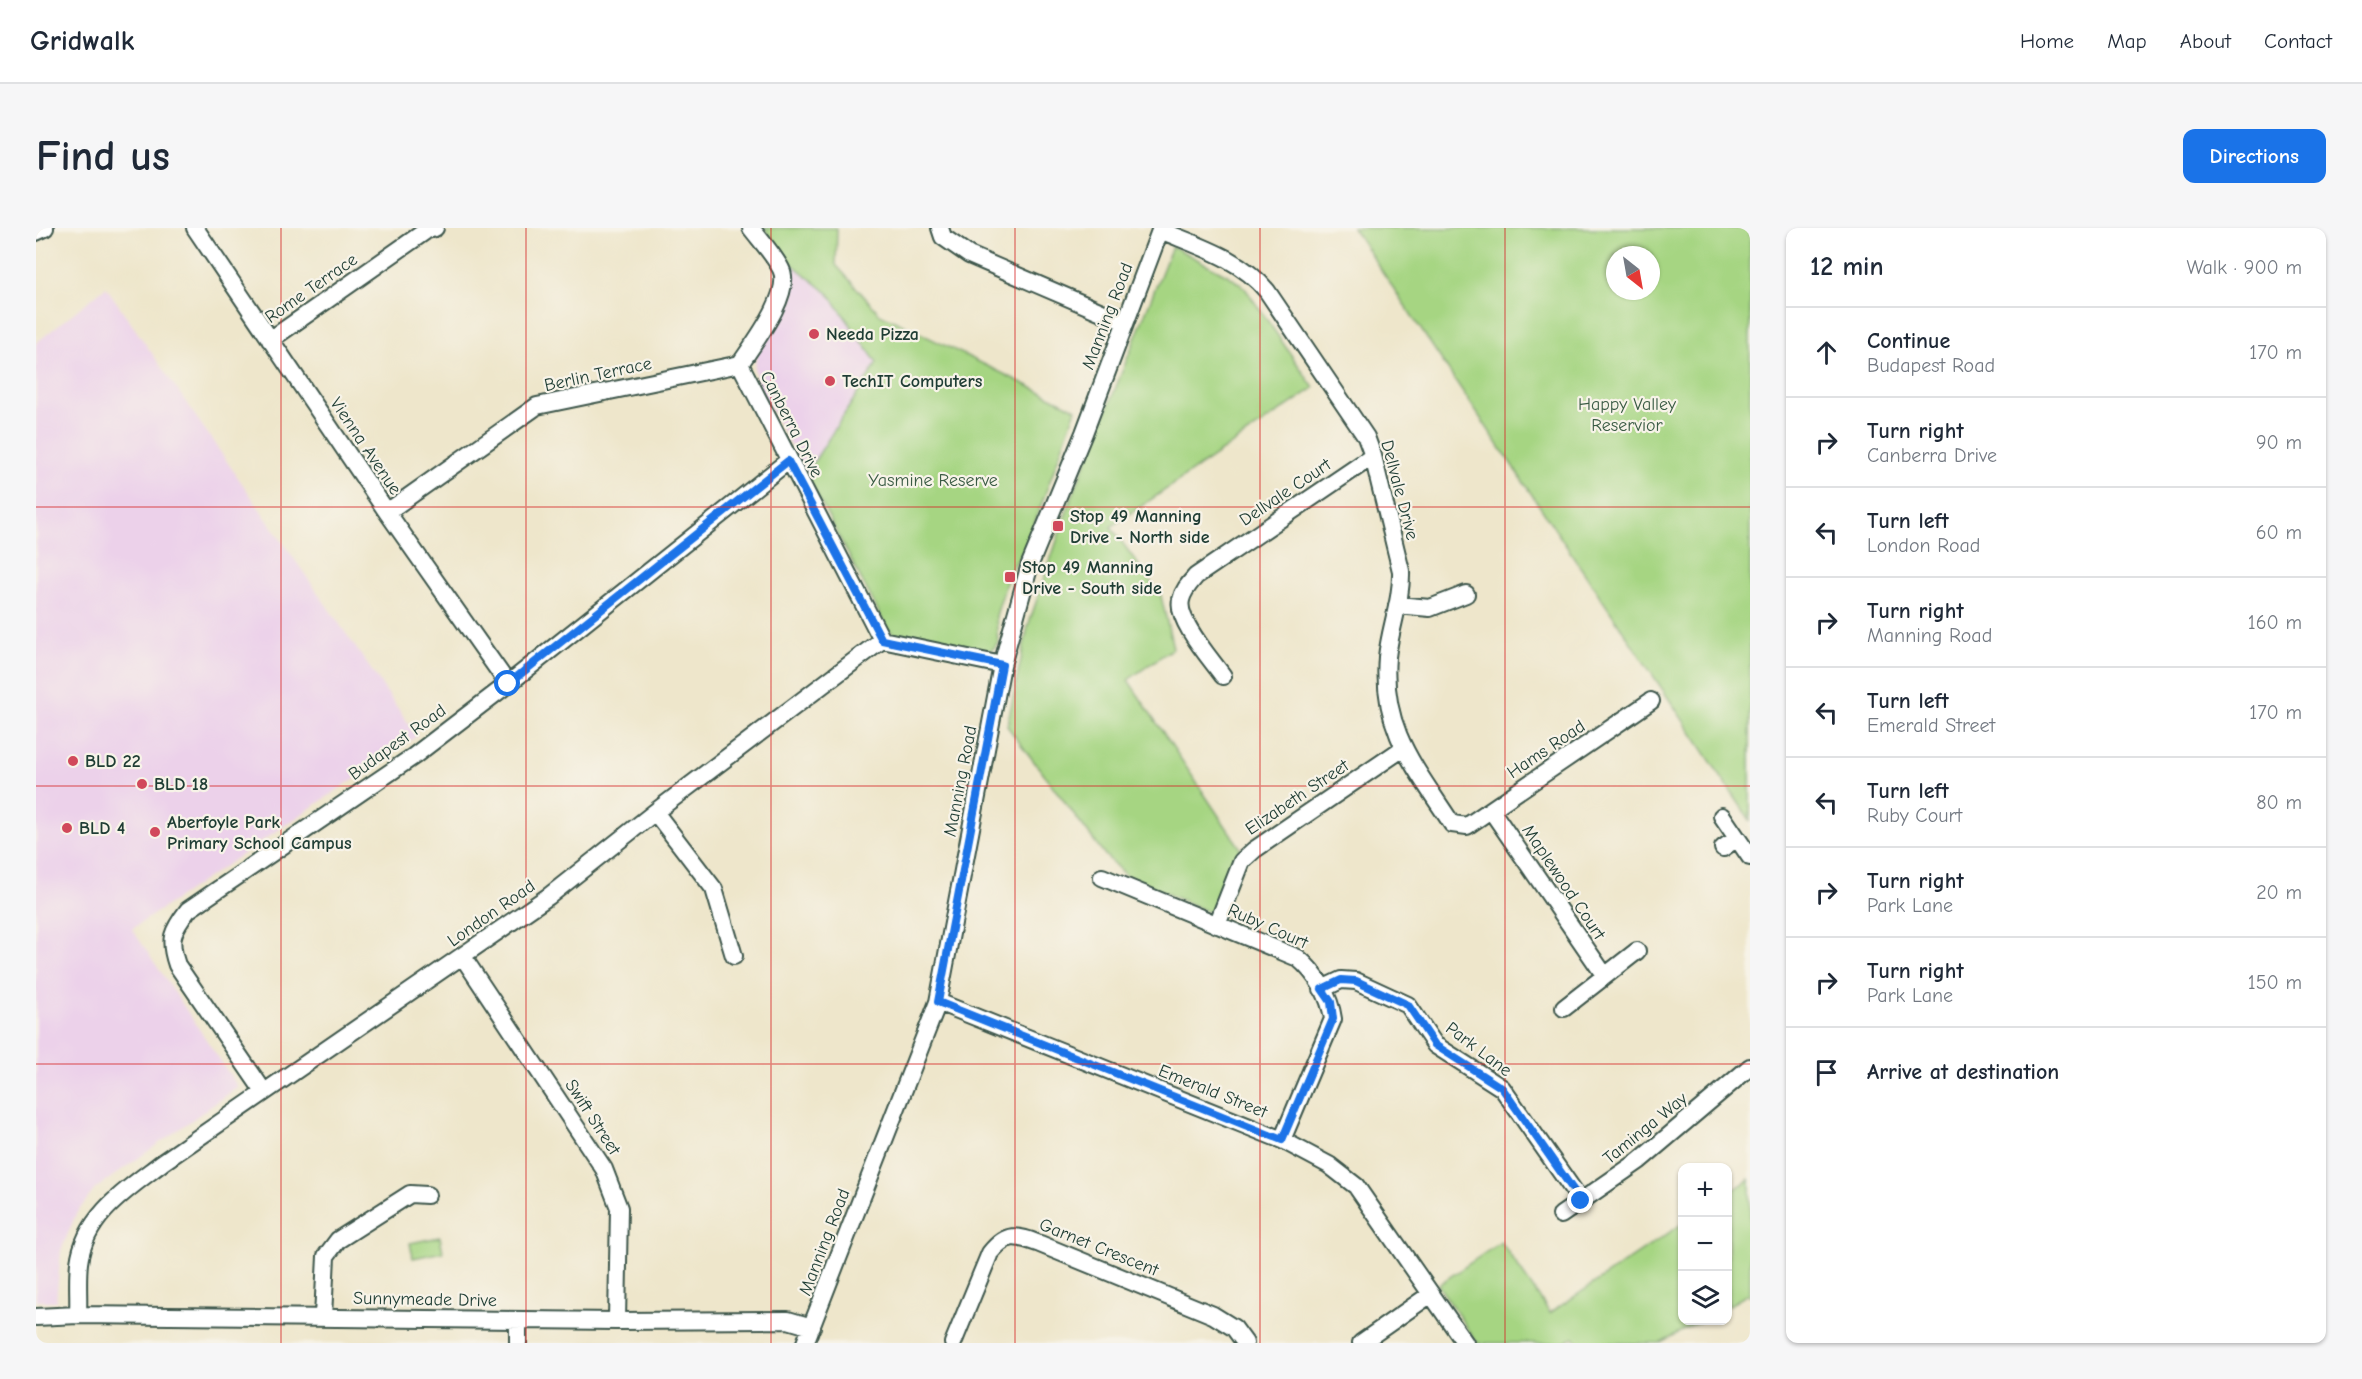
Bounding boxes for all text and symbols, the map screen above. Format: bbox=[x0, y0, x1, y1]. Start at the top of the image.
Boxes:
text: Gridwalk bbox=[30, 25, 134, 57]
text: Home bbox=[2020, 29, 2074, 53]
text: Map bbox=[2107, 29, 2147, 53]
text: About bbox=[2180, 29, 2231, 53]
text: Contact bbox=[2264, 29, 2332, 53]
button: Directions bbox=[2183, 129, 2326, 183]
text: Find us bbox=[36, 132, 170, 181]
north arrow bbox=[1606, 246, 1660, 300]
street label: Rome Terrace bbox=[261, 249, 361, 328]
text: 12 min bbox=[1810, 252, 1884, 282]
text: Walk · 900 m bbox=[2187, 256, 2302, 279]
street label: Manning Road bbox=[1077, 260, 1137, 373]
place label: Needa Pizza bbox=[826, 324, 919, 345]
marker: Needa Pizza bbox=[807, 327, 821, 341]
text: Continue bbox=[1867, 328, 1950, 354]
icon: ahead bbox=[1810, 336, 1843, 369]
text: 170 m bbox=[2249, 341, 2302, 364]
street label: Berlin Terrace bbox=[542, 353, 654, 396]
text: Budapest Road bbox=[1867, 354, 1995, 377]
street label: Canberra Drive bbox=[756, 367, 827, 481]
place label: TechIT Computers bbox=[842, 371, 983, 392]
marker: TechIT Computers bbox=[823, 374, 837, 388]
street label: Vienna Avenue bbox=[325, 394, 406, 499]
park label: Happy Valley Reservior bbox=[1578, 394, 1677, 436]
text: Turn right bbox=[1867, 418, 1964, 444]
icon: right bbox=[1810, 426, 1843, 459]
text: 90 m bbox=[2256, 431, 2302, 454]
street label: Dellvale Drive bbox=[1376, 438, 1423, 542]
text: Canberra Drive bbox=[1867, 444, 1997, 467]
street label: Dellvale Court bbox=[1236, 454, 1336, 531]
park label: Yasmine Reserve bbox=[868, 470, 998, 491]
place label: Stop 49 Manning Drive - North side bbox=[1070, 506, 1210, 548]
text: Turn left bbox=[1867, 508, 1949, 534]
icon: left bbox=[1810, 516, 1843, 549]
marker: Stop 49 Manning Drive - North side bbox=[1051, 519, 1065, 533]
text: 60 m bbox=[2256, 521, 2302, 544]
text: London Road bbox=[1867, 534, 1980, 557]
place label: Stop 49 Manning Drive - South side bbox=[1022, 557, 1162, 599]
marker: Stop 49 Manning Drive - South side bbox=[1003, 570, 1017, 584]
text: Turn right bbox=[1867, 598, 1964, 624]
icon: right bbox=[1810, 606, 1843, 639]
text: 160 m bbox=[2248, 611, 2302, 634]
text: Manning Road bbox=[1867, 624, 1992, 647]
route start bbox=[494, 670, 520, 696]
text: Turn left bbox=[1867, 688, 1949, 714]
icon: left bbox=[1810, 696, 1843, 729]
street label: Budapest Road bbox=[344, 700, 450, 785]
text: 170 m bbox=[2249, 701, 2302, 724]
text: Emerald Street bbox=[1867, 714, 1995, 737]
street label: Hams Road bbox=[1503, 716, 1589, 783]
street label: Manning Road bbox=[939, 724, 982, 838]
place label: BLD 22 bbox=[85, 751, 141, 772]
marker: BLD 22 bbox=[66, 754, 80, 768]
street label: Elizabeth Street bbox=[1242, 755, 1354, 840]
place label: BLD 18 bbox=[154, 774, 208, 795]
marker: BLD 18 bbox=[135, 777, 149, 791]
text: Turn left bbox=[1867, 778, 1949, 804]
icon: left bbox=[1810, 786, 1843, 819]
text: 80 m bbox=[2256, 791, 2302, 814]
text: Ruby Court bbox=[1867, 804, 1962, 827]
place label: Aberfoyle Park Primary School Campus bbox=[167, 812, 352, 854]
place label: BLD 4 bbox=[79, 818, 125, 839]
marker: BLD 4 bbox=[60, 821, 74, 835]
street label: Maplewood Court bbox=[1517, 821, 1610, 944]
marker: Aberfoyle Park Primary School Campus bbox=[148, 825, 162, 839]
text: Turn right bbox=[1867, 868, 1964, 894]
street label: London Road bbox=[443, 876, 539, 951]
icon: right bbox=[1810, 876, 1843, 909]
text: 20 m bbox=[2256, 881, 2302, 904]
text: Park Lane bbox=[1867, 894, 1953, 917]
street label: Ruby Court bbox=[1224, 899, 1312, 954]
text: Turn right bbox=[1867, 958, 1964, 984]
icon: right bbox=[1810, 966, 1843, 999]
text: 150 m bbox=[2248, 971, 2302, 994]
text: Park Lane bbox=[1867, 984, 1953, 1007]
street label: Park Lane bbox=[1441, 1018, 1516, 1081]
icon: arrive bbox=[1810, 1056, 1843, 1089]
text: Arrive at destination bbox=[1867, 1059, 2059, 1085]
street label: Emerald Street bbox=[1155, 1060, 1271, 1123]
street label: Swift Street bbox=[560, 1075, 625, 1160]
street label: Taminga Way bbox=[1599, 1087, 1692, 1169]
map controls bbox=[1678, 1163, 1732, 1325]
button: + bbox=[1678, 1163, 1732, 1217]
street label: Manning Road bbox=[794, 1186, 854, 1299]
route end bbox=[1567, 1187, 1593, 1213]
street label: Garnet Crescent bbox=[1036, 1214, 1162, 1281]
button: − bbox=[1678, 1217, 1732, 1271]
button: layers bbox=[1678, 1271, 1732, 1325]
street label: Sunnymeade Drive bbox=[353, 1288, 497, 1311]

